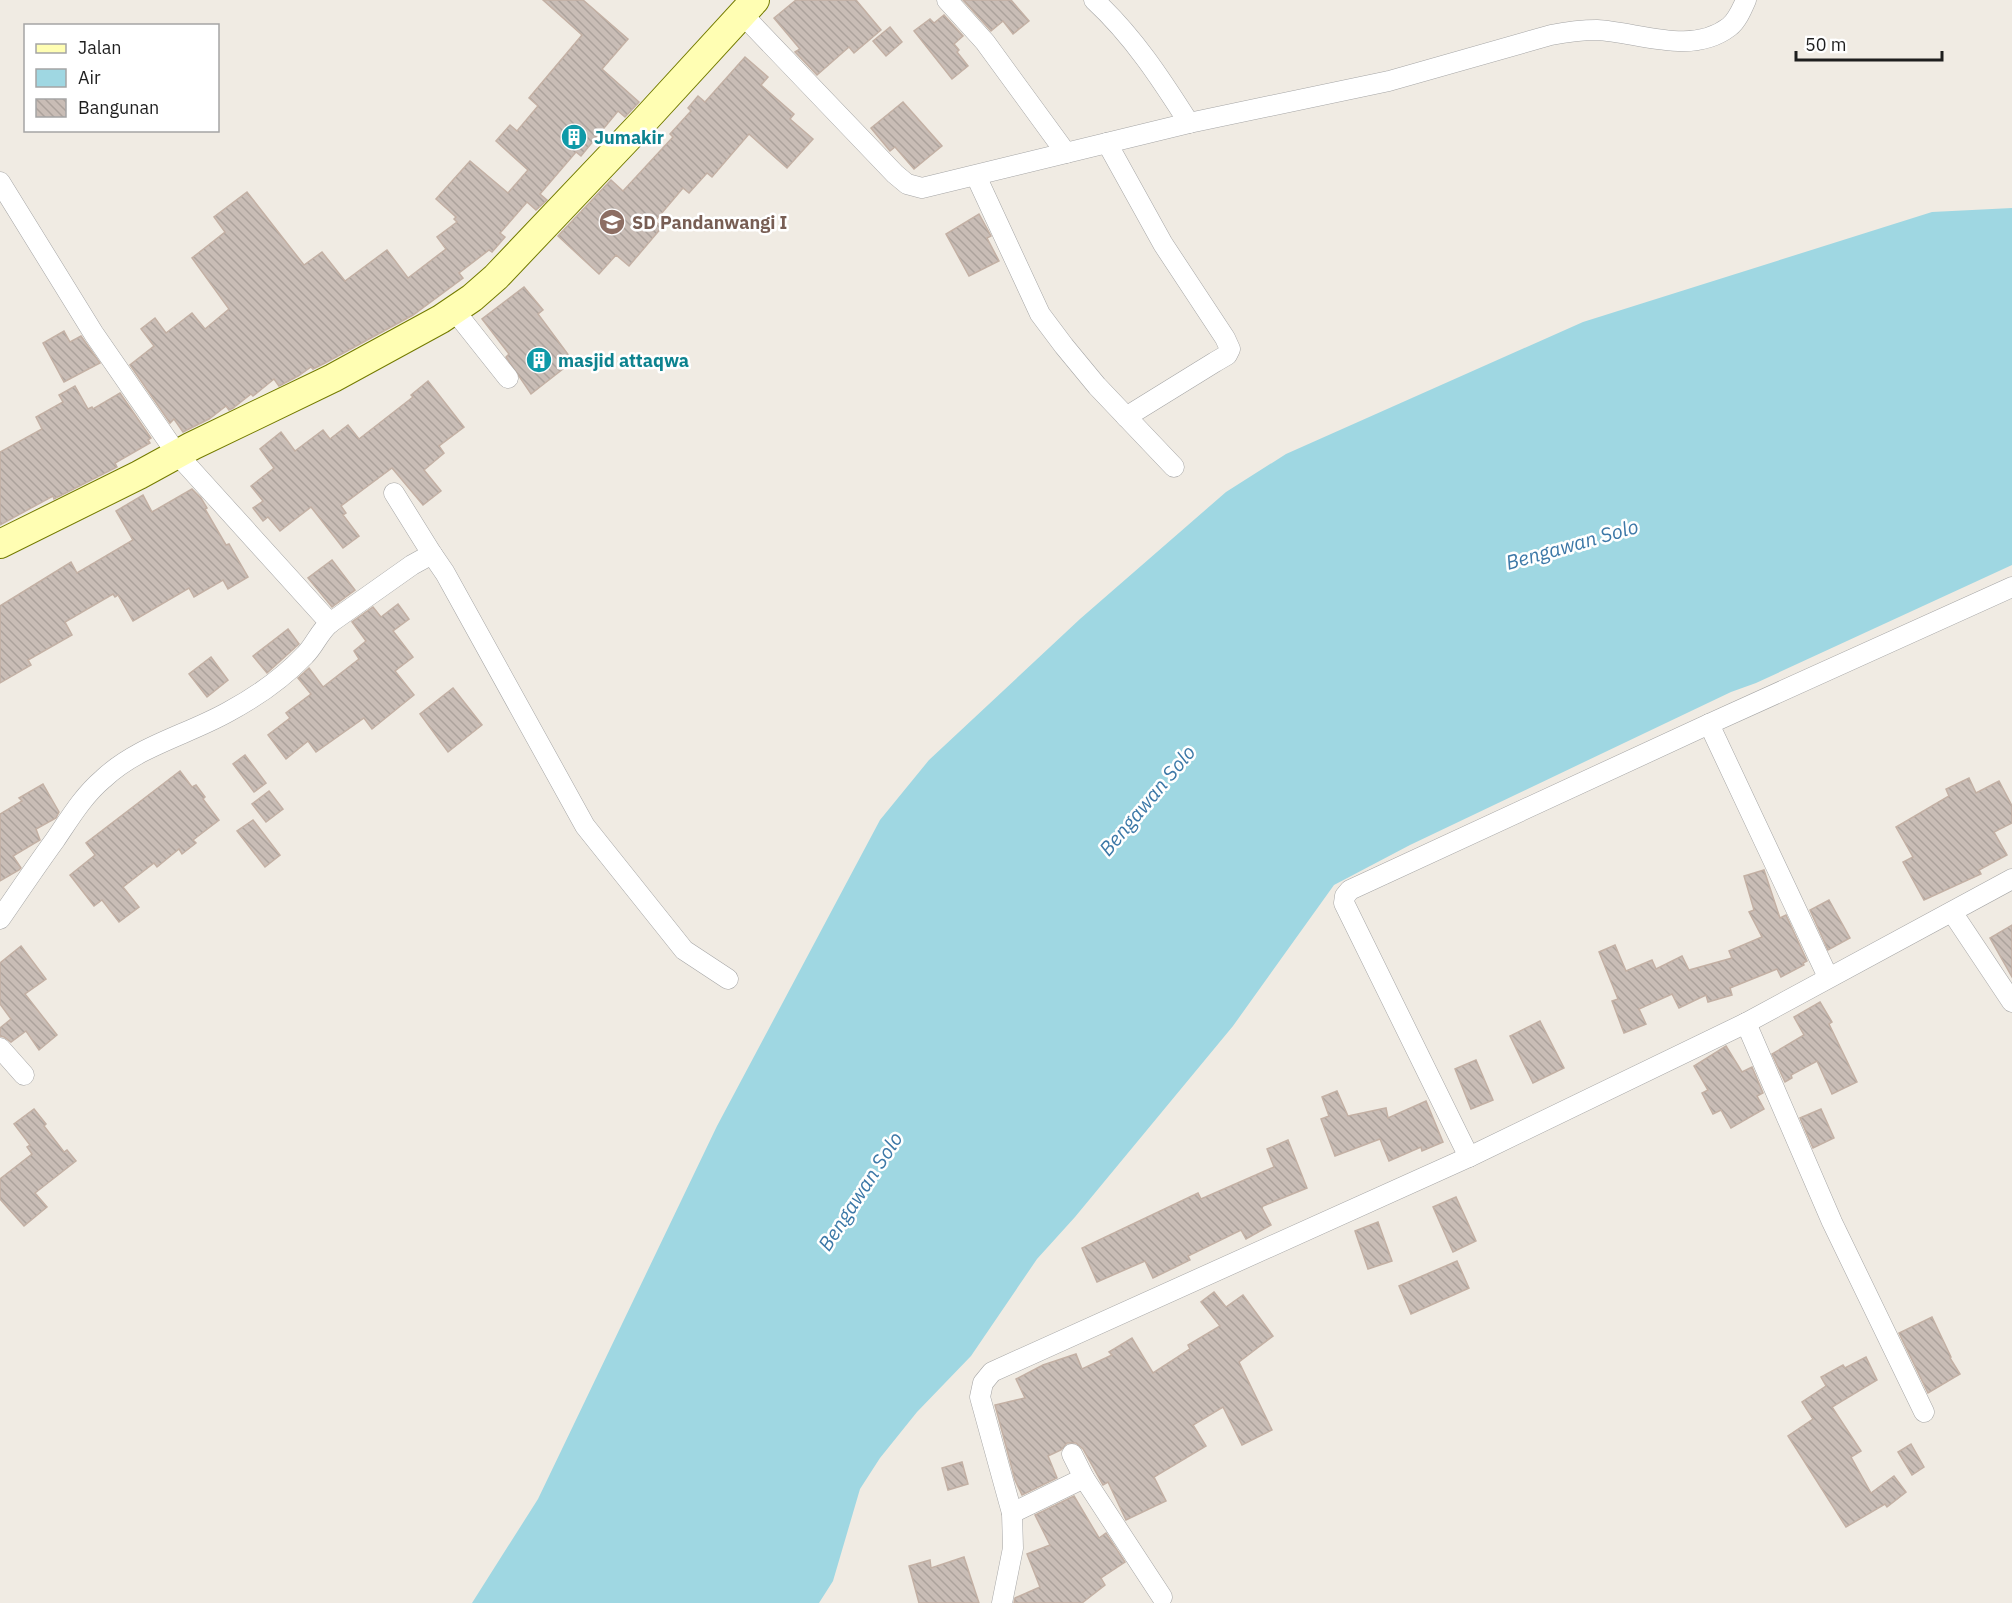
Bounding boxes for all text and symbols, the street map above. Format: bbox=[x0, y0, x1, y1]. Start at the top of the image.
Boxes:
legend bbox=[24, 24, 219, 132]
scale bar bbox=[1796, 24, 1942, 62]
text: 50 m bbox=[1805, 33, 1847, 56]
text: Jalan bbox=[78, 36, 122, 59]
text: Air bbox=[78, 66, 101, 89]
text: Bangunan bbox=[78, 96, 159, 119]
building icon: Jumakir bbox=[559, 122, 589, 152]
place label: Jumakir bbox=[594, 126, 664, 149]
school or university icon: SD Pandanwangi I bbox=[597, 207, 627, 237]
place label: SD Pandanwangi I bbox=[632, 211, 787, 234]
building icon: masjid attaqwa bbox=[524, 345, 554, 375]
place label: masjid attaqwa bbox=[558, 349, 689, 372]
water label: Bengawan Solo bbox=[1503, 512, 1641, 576]
water label: Bengawan Solo bbox=[1093, 739, 1201, 861]
water label: Bengawan Solo bbox=[811, 1126, 909, 1256]

